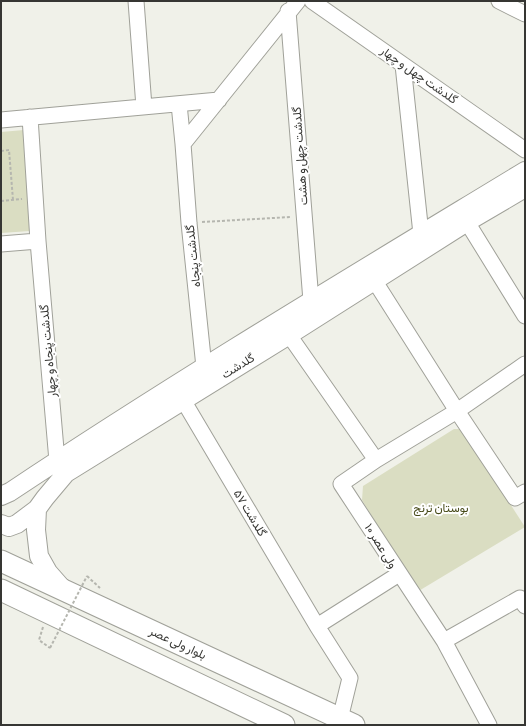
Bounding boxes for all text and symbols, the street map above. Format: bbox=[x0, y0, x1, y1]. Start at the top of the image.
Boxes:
street label: گلدشت چهل و چهار bbox=[377, 43, 460, 108]
street label: گلدشت چهل و هشت bbox=[290, 106, 311, 206]
street label: گلدشت پنجاه bbox=[183, 224, 204, 288]
street label: گلدشت پنجاه و چهار bbox=[37, 304, 60, 399]
street label: گلدشت bbox=[219, 350, 258, 382]
street label: گلدشت ۵۷ bbox=[230, 487, 269, 539]
park label: بوستان ترنج bbox=[413, 501, 469, 517]
street label: ولی عصر ۱۰ bbox=[361, 521, 400, 572]
street label: بلوار ولی عصر bbox=[146, 623, 209, 663]

